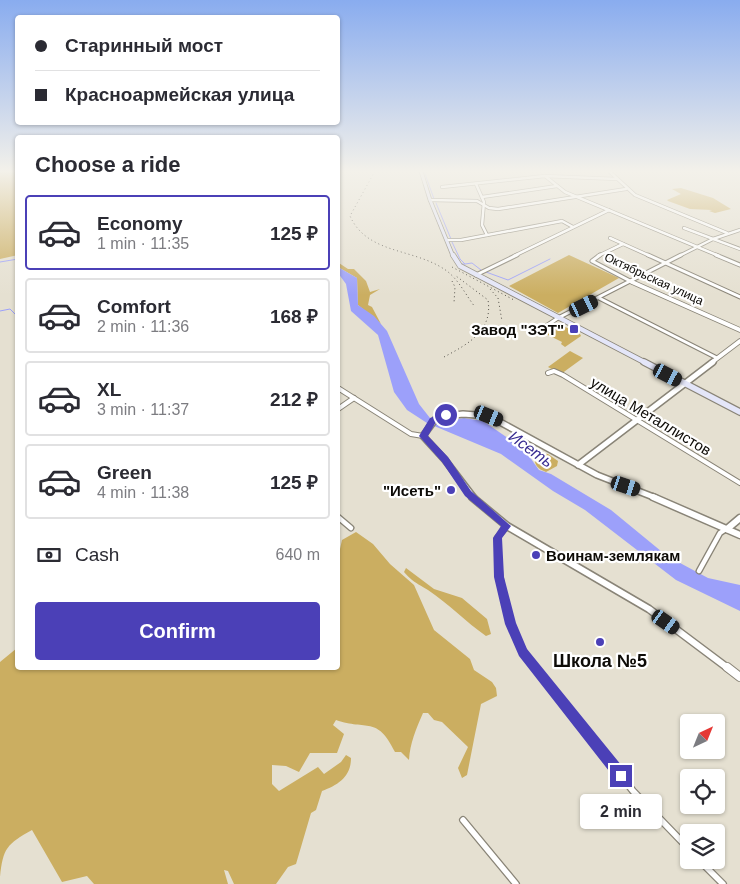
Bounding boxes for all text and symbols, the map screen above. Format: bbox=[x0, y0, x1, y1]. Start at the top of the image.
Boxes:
text: Старинный мост bbox=[65, 35, 223, 56]
text: Красноармейская улица bbox=[65, 84, 294, 105]
text: Choose a ride bbox=[35, 152, 180, 177]
icon: car bbox=[37, 210, 82, 255]
text: Economy bbox=[97, 213, 183, 234]
text: 125 ₽ bbox=[270, 223, 318, 244]
text: 1 min · 11:35 bbox=[97, 235, 189, 252]
street label: Октябрьская улица bbox=[602, 250, 706, 308]
icon: car bbox=[37, 293, 82, 338]
car bbox=[567, 293, 600, 319]
text: Comfort bbox=[97, 296, 171, 317]
text: 168 ₽ bbox=[270, 306, 318, 327]
text: 2 min · 11:36 bbox=[97, 318, 189, 335]
place label: Завод "ЗЭТ" bbox=[471, 321, 564, 338]
marker: Завод "ЗЭТ" bbox=[568, 323, 580, 335]
car bbox=[651, 362, 684, 388]
street label: улица Металлистов bbox=[588, 373, 714, 459]
icon: car bbox=[37, 376, 82, 421]
text: XL bbox=[97, 379, 121, 400]
text: 212 ₽ bbox=[270, 389, 318, 410]
text: 3 min · 11:37 bbox=[97, 401, 189, 418]
car bbox=[472, 403, 505, 429]
route start bbox=[435, 404, 457, 426]
water label: Исеть bbox=[506, 427, 556, 471]
icon: car bbox=[37, 459, 82, 504]
text: Green bbox=[97, 462, 152, 483]
text: 125 ₽ bbox=[270, 472, 318, 493]
car bbox=[609, 474, 642, 498]
place label: "Исеть" bbox=[383, 482, 441, 499]
text: 4 min · 11:38 bbox=[97, 484, 189, 501]
marker: "Исеть" bbox=[445, 484, 457, 496]
icon: cash bbox=[35, 541, 63, 569]
text: Cash bbox=[75, 544, 119, 565]
text: 640 m bbox=[276, 546, 320, 563]
place label: Воинам-землякам bbox=[546, 547, 680, 564]
marker: Воинам-землякам bbox=[530, 549, 542, 561]
button: Confirm bbox=[35, 602, 320, 660]
car bbox=[649, 607, 682, 637]
marker: Школа №5 bbox=[594, 636, 606, 648]
place label: Школа №5 bbox=[553, 651, 647, 671]
north arrow bbox=[680, 714, 725, 759]
map controls bbox=[680, 714, 725, 869]
route end bbox=[610, 765, 632, 787]
button: locate bbox=[680, 769, 725, 814]
callout: 2 min bbox=[580, 794, 662, 828]
text: 2 min bbox=[600, 803, 642, 820]
button: layers bbox=[680, 824, 725, 869]

